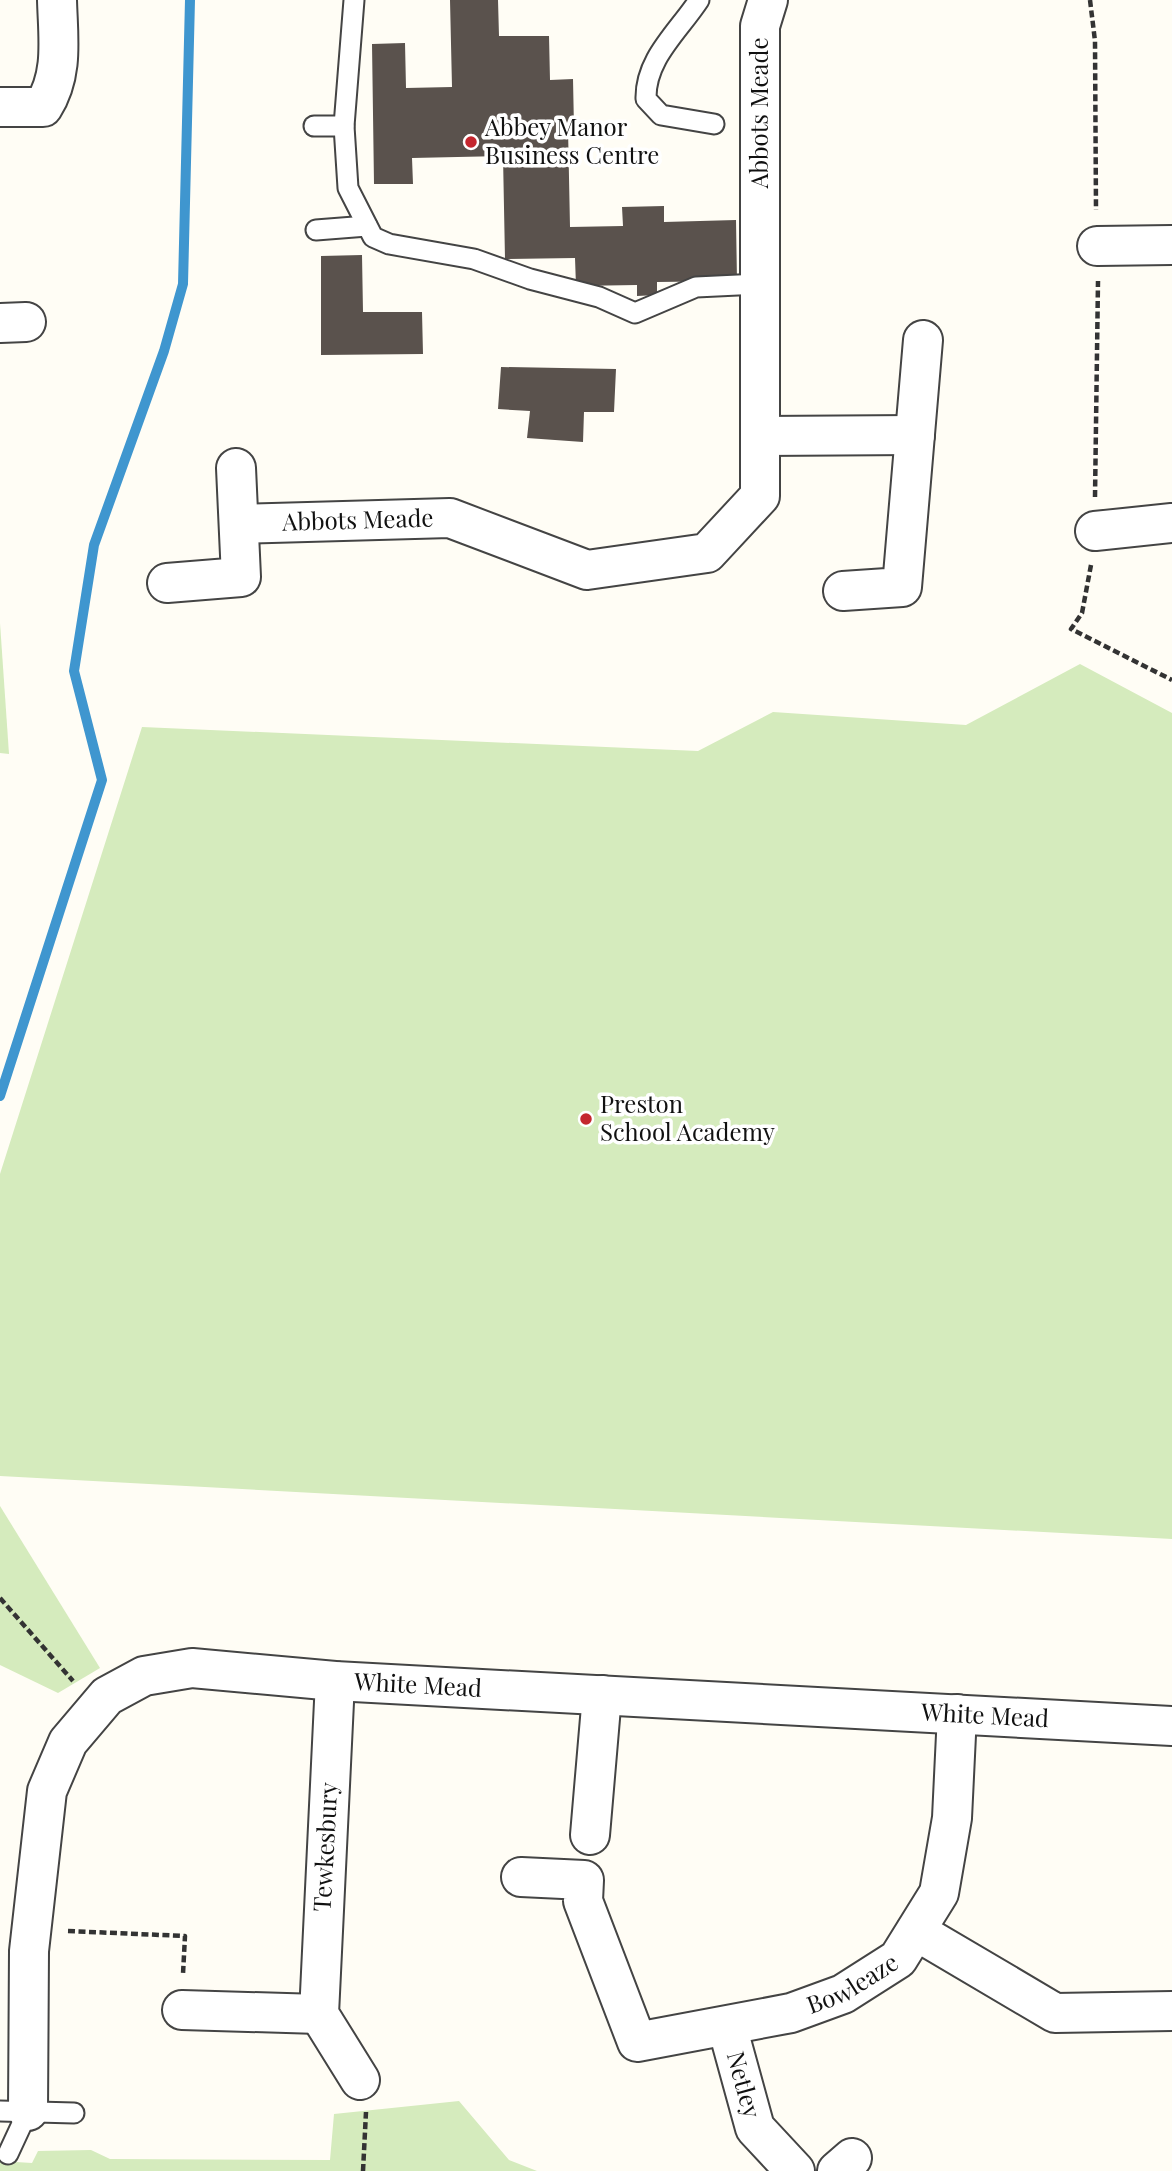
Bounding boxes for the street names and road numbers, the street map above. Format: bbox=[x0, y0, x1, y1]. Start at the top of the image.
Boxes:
street label: Abbots Meade bbox=[742, 37, 774, 190]
street label: Abbots Meade bbox=[281, 500, 434, 537]
street label: White Mead bbox=[352, 1664, 483, 1703]
street label: White Mead bbox=[920, 1694, 1050, 1733]
street label: Tewkesbury bbox=[305, 1781, 343, 1912]
street label: Bowleaze bbox=[802, 1945, 904, 2020]
street label: Netley bbox=[721, 2047, 769, 2121]

